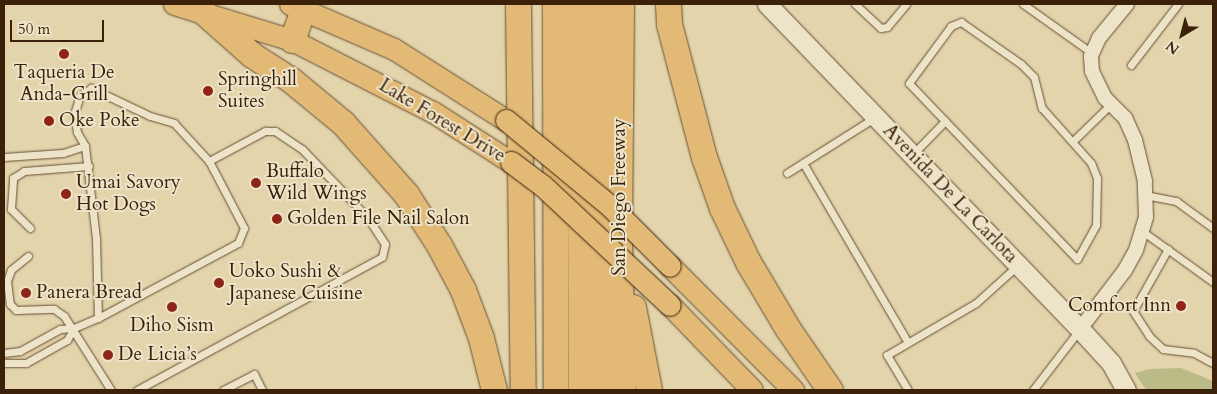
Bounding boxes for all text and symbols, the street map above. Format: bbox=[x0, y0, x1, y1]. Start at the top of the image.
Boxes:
scale bar bbox=[12, 10, 106, 42]
north arrow bbox=[1157, 10, 1207, 60]
text: 50 m bbox=[18, 19, 50, 39]
text: N bbox=[1162, 36, 1183, 59]
marker: Taqueria De Anda-Grill bbox=[58, 48, 70, 60]
place label: Taqueria De Anda-Grill bbox=[13, 62, 115, 106]
place label: Springhill Suites bbox=[218, 69, 297, 113]
street label: Lake Forest Drive bbox=[375, 74, 509, 168]
marker: Springhill Suites bbox=[202, 85, 214, 97]
place label: Oke Poke bbox=[59, 110, 140, 132]
marker: Oke Poke bbox=[43, 115, 55, 127]
street label: San Diego Freeway bbox=[609, 118, 631, 276]
street label: Avenida De La Carlota bbox=[878, 120, 1022, 268]
place label: Buffalo Wild Wings bbox=[266, 161, 367, 205]
place label: Umai Savory Hot Dogs bbox=[76, 172, 181, 216]
marker: Buffalo Wild Wings bbox=[250, 177, 262, 189]
marker: Umai Savory Hot Dogs bbox=[60, 188, 72, 200]
place label: Golden File Nail Salon bbox=[287, 208, 470, 230]
marker: Golden File Nail Salon bbox=[271, 213, 283, 225]
place label: Uoko Sushi & Japanese Cuisine bbox=[229, 261, 363, 305]
marker: Uoko Sushi & Japanese Cuisine bbox=[213, 277, 225, 289]
place label: Panera Bread bbox=[36, 282, 142, 304]
marker: Panera Bread bbox=[20, 287, 32, 299]
place label: Comfort Inn bbox=[1068, 295, 1171, 317]
marker: Comfort Inn bbox=[1175, 300, 1187, 312]
marker: Diho Sism bbox=[166, 301, 178, 313]
place label: Diho Sism bbox=[130, 315, 214, 337]
place label: De Licia’s bbox=[118, 344, 197, 366]
marker: De Licia’s bbox=[102, 349, 114, 361]

